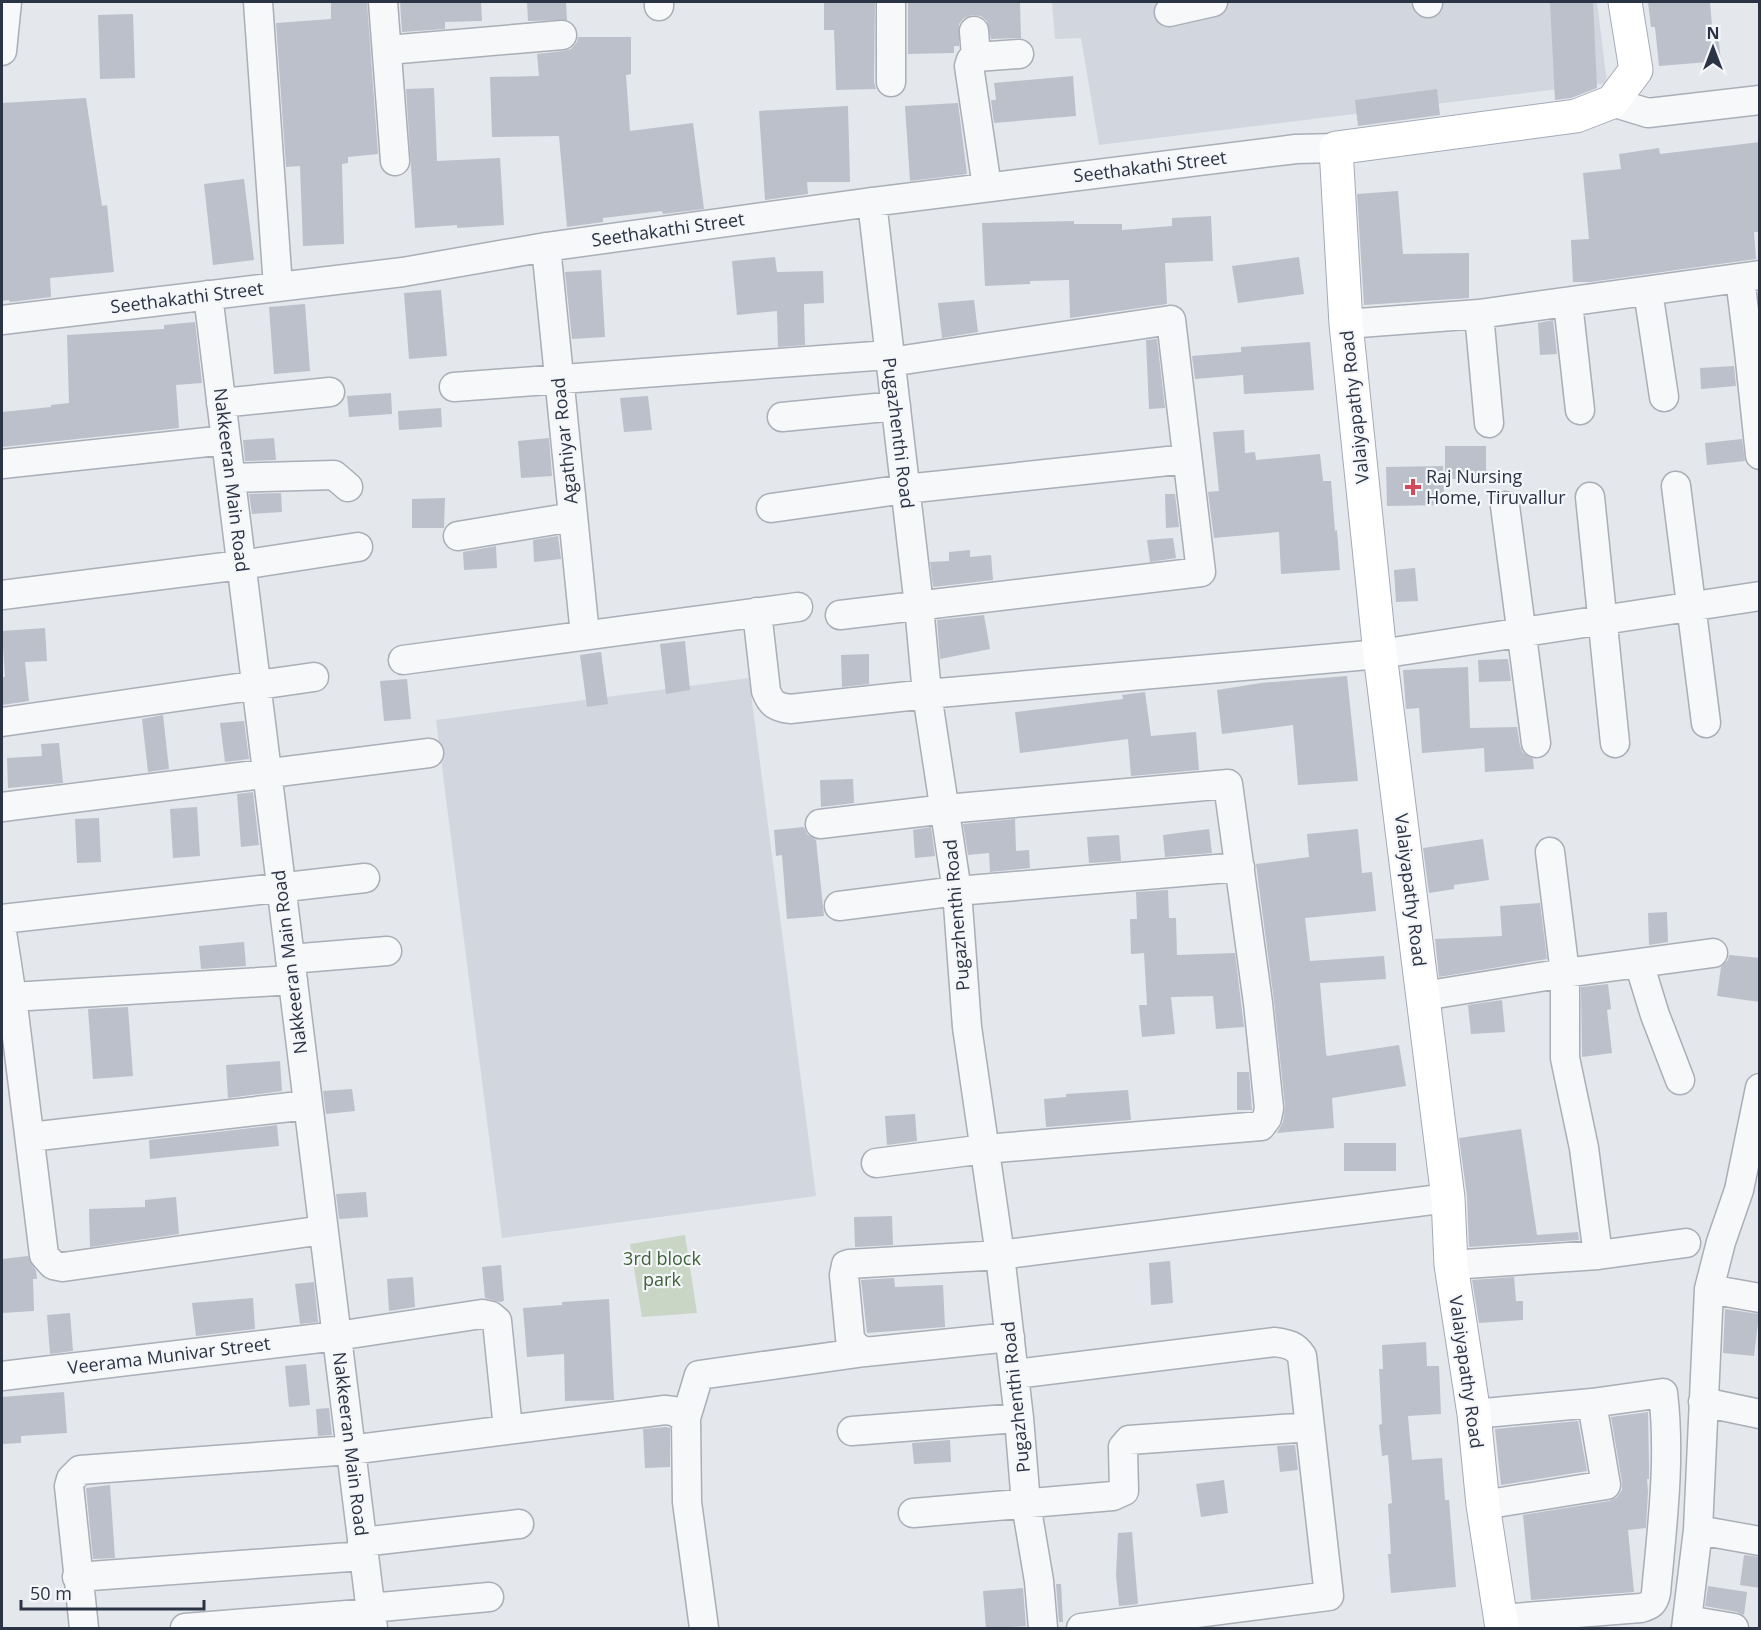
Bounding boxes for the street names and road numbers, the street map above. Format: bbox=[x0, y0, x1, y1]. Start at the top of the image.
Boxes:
street label: Seethakathi Street bbox=[1072, 145, 1228, 187]
street label: Seethakathi Street bbox=[590, 206, 746, 252]
street label: Seethakathi Street bbox=[109, 276, 265, 318]
street label: Valaiyapathy Road bbox=[1334, 329, 1374, 485]
street label: Pugazhenthi Road bbox=[878, 356, 920, 510]
street label: Agathiyar Road bbox=[545, 377, 583, 506]
street label: Nakkeeran Main Road bbox=[209, 387, 255, 573]
street label: Valaiyapathy Road bbox=[1390, 812, 1432, 968]
street label: Pugazhenthi Road bbox=[937, 838, 975, 992]
street label: Nakkeeran Main Road bbox=[266, 869, 312, 1055]
street label: Valaiyapathy Road bbox=[1444, 1294, 1490, 1450]
street label: Pugazhenthi Road bbox=[995, 1320, 1035, 1474]
street label: Veerama Munivar Street bbox=[66, 1331, 271, 1379]
street label: Nakkeeran Main Road bbox=[328, 1351, 374, 1537]

